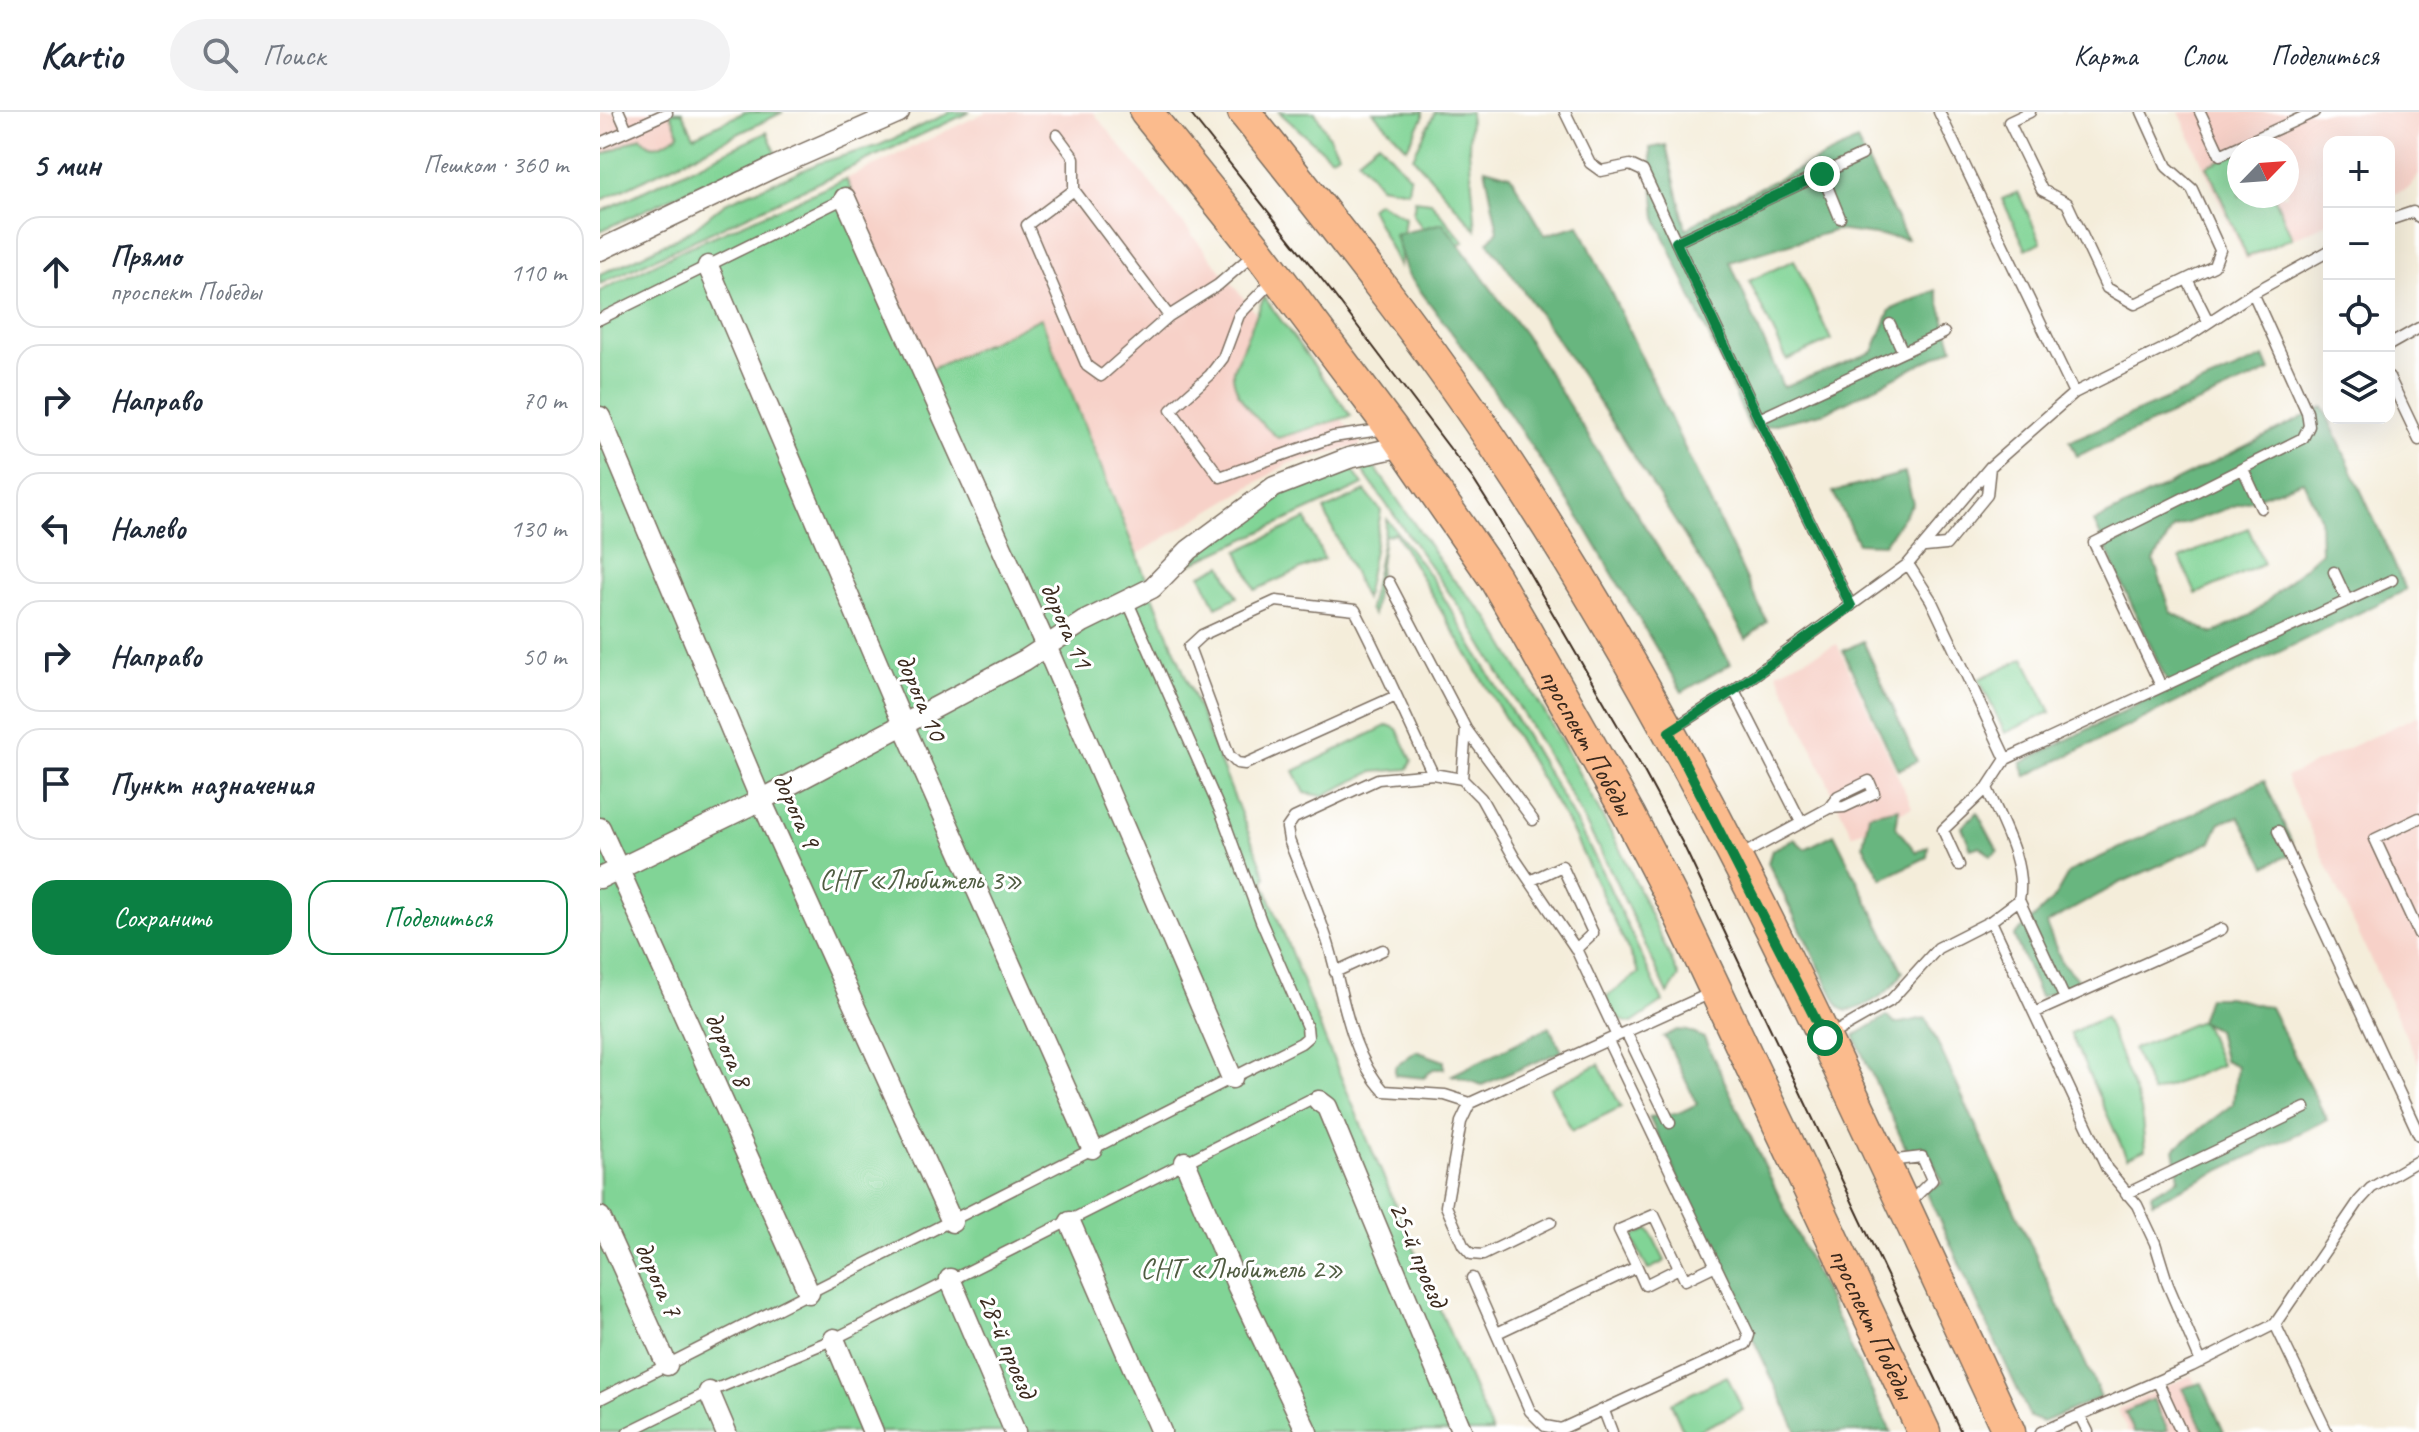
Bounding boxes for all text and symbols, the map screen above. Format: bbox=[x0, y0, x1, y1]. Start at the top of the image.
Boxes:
search box bbox=[170, 19, 730, 91]
text: Kartio bbox=[40, 32, 122, 79]
icon: search bbox=[198, 33, 242, 77]
text: Поиск bbox=[262, 36, 326, 74]
text: Карта bbox=[2074, 38, 2138, 73]
text: Слои bbox=[2182, 38, 2227, 73]
text: Поделиться bbox=[2271, 38, 2379, 73]
north arrow bbox=[2227, 136, 2299, 208]
map controls bbox=[2323, 136, 2395, 424]
button: + bbox=[2323, 136, 2395, 208]
text: 5 мин bbox=[32, 143, 101, 186]
text: Пешком · 360 m bbox=[423, 148, 568, 181]
route end bbox=[1804, 156, 1840, 192]
button: − bbox=[2323, 208, 2395, 280]
text: Прямо bbox=[110, 237, 181, 275]
icon: ahead bbox=[34, 250, 78, 294]
text: 110 m bbox=[510, 256, 566, 289]
text: проспект Победы bbox=[110, 275, 261, 308]
button: locate bbox=[2323, 280, 2395, 352]
button: layers bbox=[2323, 352, 2395, 424]
icon: right bbox=[34, 378, 78, 422]
text: Направо bbox=[110, 381, 202, 419]
text: 70 m bbox=[522, 384, 566, 417]
icon: left bbox=[34, 506, 78, 550]
text: Налево bbox=[110, 509, 186, 547]
text: 130 m bbox=[510, 512, 566, 545]
street label: дорога 11 bbox=[1033, 576, 1102, 675]
icon: right bbox=[34, 634, 78, 678]
text: Направо bbox=[110, 637, 202, 675]
text: 50 m bbox=[522, 640, 566, 673]
street label: дорога 10 bbox=[888, 648, 957, 748]
street label: проспект Победы bbox=[1532, 662, 1644, 823]
icon: arrive bbox=[34, 762, 78, 806]
text: Пункт назначения bbox=[110, 765, 313, 803]
street label: дорога 9 bbox=[765, 767, 830, 855]
park label: СНТ «Любитель 3» bbox=[819, 862, 1023, 897]
button: Сохранить bbox=[32, 880, 292, 955]
button: Поделиться bbox=[308, 880, 568, 955]
street label: дорога 8 bbox=[697, 1006, 762, 1094]
route start bbox=[1807, 1020, 1843, 1056]
street label: 25-й проезд bbox=[1381, 1196, 1458, 1315]
street label: дорога 7 bbox=[627, 1236, 692, 1323]
street label: проспект Победы bbox=[1822, 1242, 1924, 1406]
park label: СНТ «Любитель 2» bbox=[1140, 1251, 1344, 1286]
street label: 28-й проезд bbox=[970, 1287, 1047, 1406]

